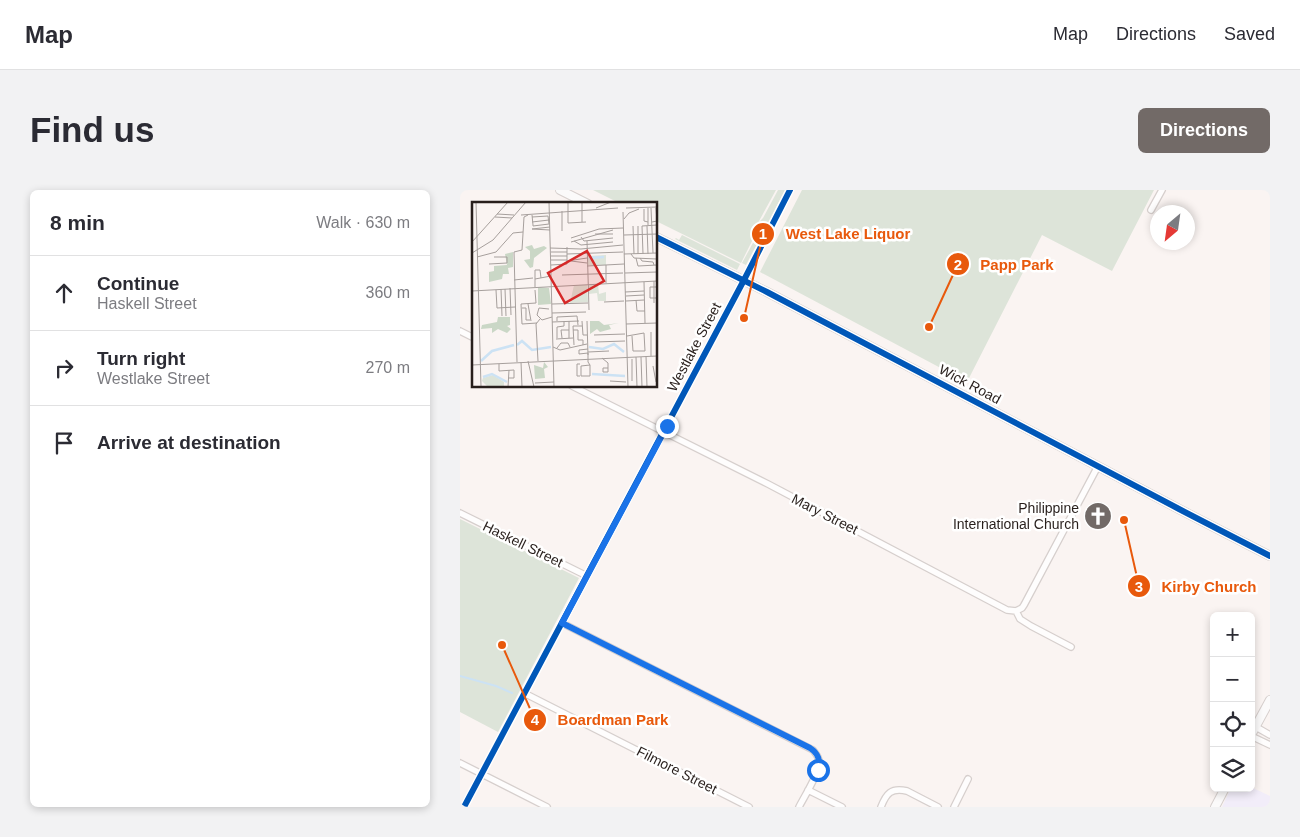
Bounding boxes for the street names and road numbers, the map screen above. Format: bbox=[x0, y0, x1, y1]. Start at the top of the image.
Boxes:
street label: Westlake Street bbox=[664, 300, 724, 394]
street label: Wick Road bbox=[936, 361, 1004, 407]
street label: Mary Street bbox=[789, 490, 861, 538]
street label: Haskell Street bbox=[480, 518, 566, 570]
street label: Filmore Street bbox=[634, 743, 720, 797]

